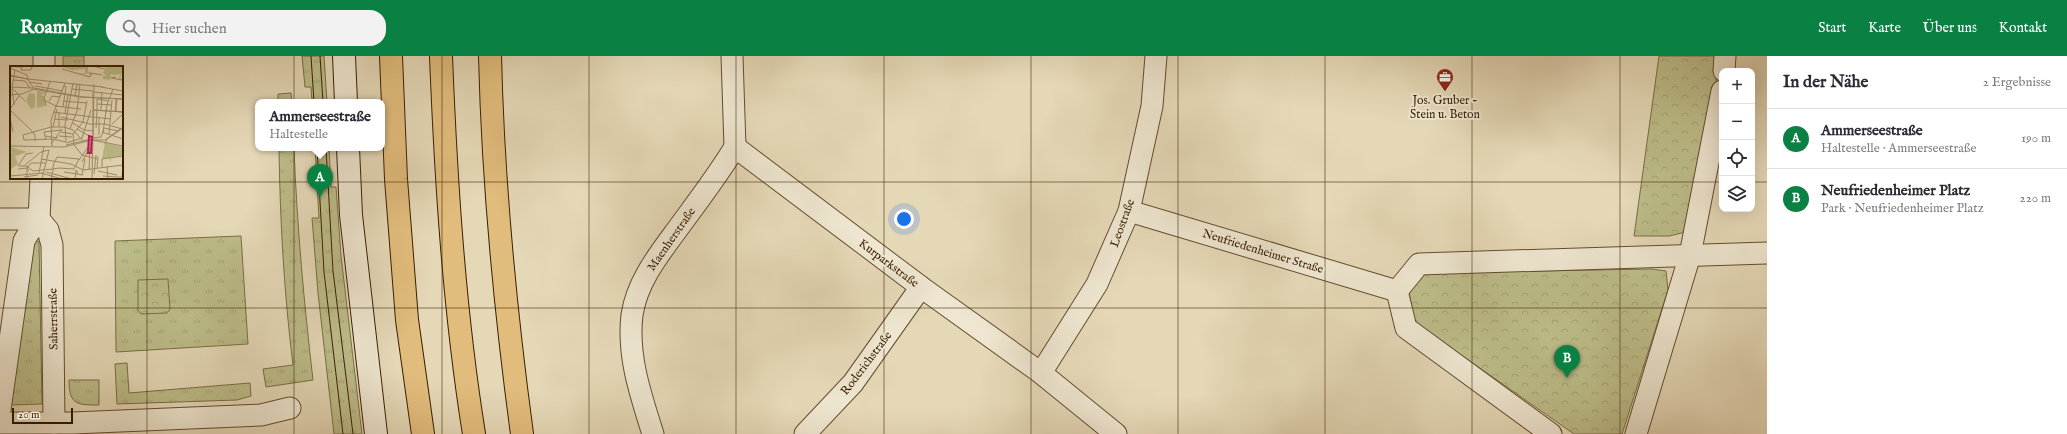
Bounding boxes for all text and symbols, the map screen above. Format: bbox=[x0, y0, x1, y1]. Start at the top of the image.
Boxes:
search box bbox=[106, 10, 386, 46]
text: Roamly bbox=[20, 16, 82, 40]
icon: search bbox=[120, 17, 142, 39]
text: Hier suchen bbox=[152, 19, 227, 38]
text: Start bbox=[1818, 19, 1846, 37]
text: Karte bbox=[1868, 19, 1901, 37]
text: Über uns bbox=[1923, 19, 1977, 37]
text: Kontakt bbox=[1999, 19, 2047, 37]
inset map bbox=[10, 66, 123, 179]
office icon: Jos. Gruber - Stein u. Beton bbox=[1435, 67, 1455, 92]
map controls bbox=[1719, 68, 1755, 212]
button: + bbox=[1719, 68, 1755, 104]
text: In der Nähe bbox=[1783, 72, 1868, 93]
text: 2 Ergebnisse bbox=[1983, 74, 2051, 91]
place label: Jos. Gruber - Stein u. Beton bbox=[1410, 93, 1480, 122]
popup bbox=[255, 99, 385, 151]
button: − bbox=[1719, 104, 1755, 140]
text: Ammerseestraße bbox=[269, 107, 371, 126]
text: Ammerseestraße bbox=[1821, 121, 1923, 140]
text: Haltestelle bbox=[269, 126, 328, 143]
text: A bbox=[1792, 130, 1800, 147]
text: 190 m bbox=[2021, 130, 2051, 147]
button: locate bbox=[1719, 140, 1755, 176]
text: Haltestelle · Ammerseestraße bbox=[1821, 140, 1977, 157]
pin: A bbox=[307, 164, 333, 197]
button: layers bbox=[1719, 176, 1755, 212]
text: Neufriedenheimer Platz bbox=[1821, 181, 1970, 200]
text: B bbox=[1792, 190, 1800, 207]
text: 220 m bbox=[2020, 190, 2051, 207]
street label: Leostraße bbox=[1107, 197, 1138, 249]
text: Park · Neufriedenheimer Platz bbox=[1821, 200, 1984, 217]
street label: Maenherstraße bbox=[644, 204, 699, 274]
your location bbox=[894, 209, 914, 229]
street label: Neufriedenheimer Straße bbox=[1200, 226, 1326, 277]
street label: Kurparkstraße bbox=[855, 236, 922, 292]
street label: Saherrstraße bbox=[45, 288, 62, 350]
street label: Roderichstraße bbox=[837, 328, 896, 398]
pin: B bbox=[1554, 345, 1580, 378]
scale bar bbox=[12, 406, 73, 425]
text: 20 m bbox=[18, 408, 39, 422]

